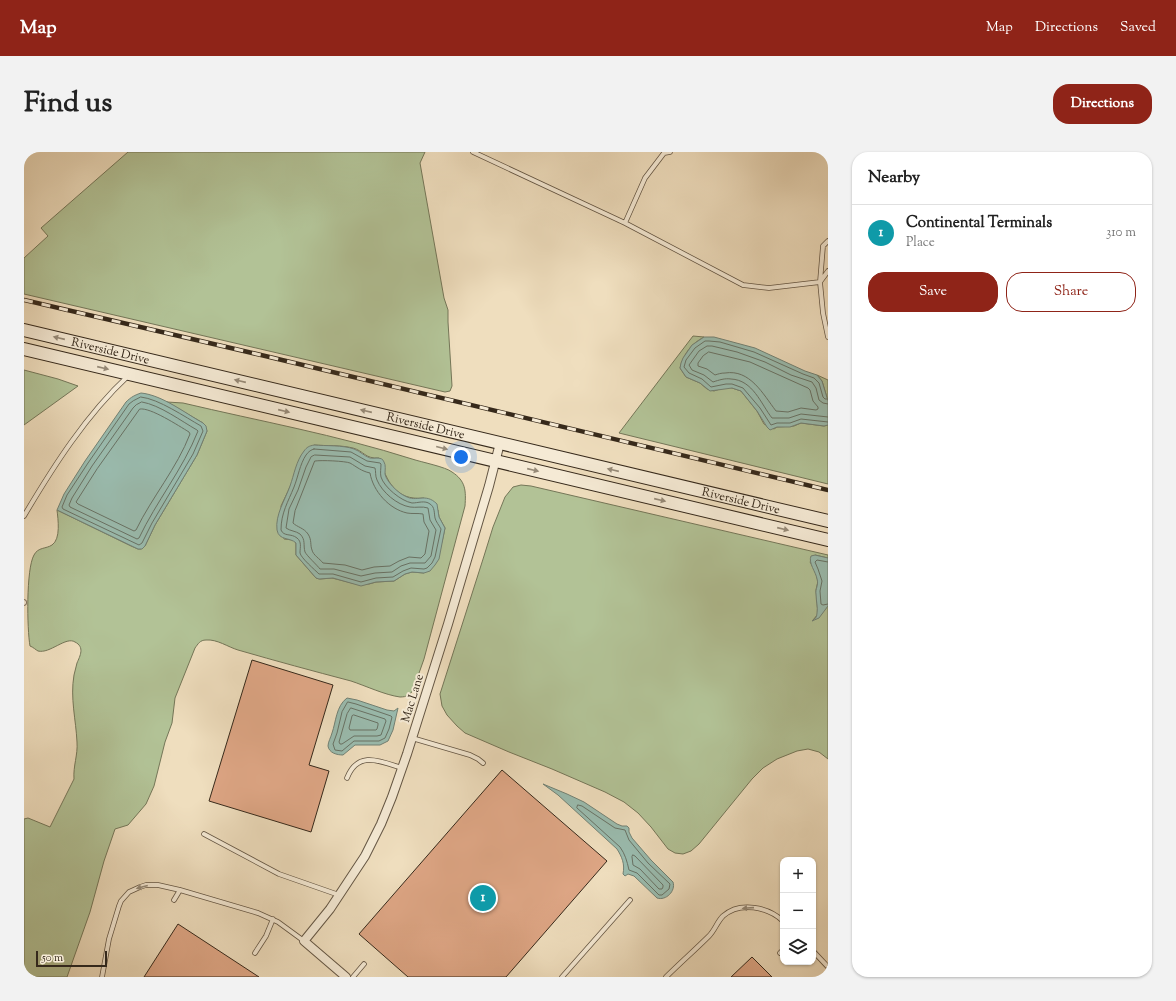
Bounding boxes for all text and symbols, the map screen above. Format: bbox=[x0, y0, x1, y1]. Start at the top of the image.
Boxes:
text: Map bbox=[20, 15, 57, 42]
text: Map bbox=[986, 18, 1013, 38]
text: Directions bbox=[1035, 18, 1098, 38]
text: Saved bbox=[1120, 18, 1156, 38]
text: Find us bbox=[24, 84, 112, 124]
button: Directions bbox=[1053, 84, 1152, 124]
text: Nearby bbox=[868, 166, 920, 190]
text: Continental Terminals bbox=[906, 213, 1052, 234]
text: 1 bbox=[879, 224, 883, 242]
text: 310 m bbox=[1106, 224, 1136, 242]
text: Place bbox=[906, 234, 935, 252]
button: Save bbox=[868, 272, 998, 312]
button: Share bbox=[1006, 272, 1136, 312]
street label: Riverside Drive bbox=[69, 334, 152, 370]
one-way arrow bbox=[53, 335, 65, 341]
one-way arrow bbox=[97, 365, 109, 371]
one-way arrow bbox=[234, 378, 246, 384]
one-way arrow bbox=[278, 408, 290, 414]
one-way arrow bbox=[360, 408, 372, 414]
street label: Riverside Drive bbox=[385, 408, 467, 445]
one-way arrow bbox=[436, 446, 449, 452]
your location bbox=[451, 447, 471, 467]
one-way arrow bbox=[607, 466, 619, 472]
one-way arrow bbox=[527, 468, 539, 474]
street label: Riverside Drive bbox=[700, 483, 782, 519]
one-way arrow bbox=[654, 498, 666, 504]
one-way arrow bbox=[777, 527, 790, 533]
street label: Mac Lane bbox=[397, 672, 429, 725]
map controls bbox=[780, 857, 816, 965]
button: + bbox=[780, 857, 816, 893]
pin: 1 bbox=[470, 883, 496, 913]
one-way arrow bbox=[136, 884, 148, 890]
button: − bbox=[780, 893, 816, 929]
one-way arrow bbox=[742, 904, 754, 911]
button: layers bbox=[780, 929, 816, 965]
scale bar bbox=[36, 949, 107, 968]
text: 50 m bbox=[42, 950, 63, 966]

